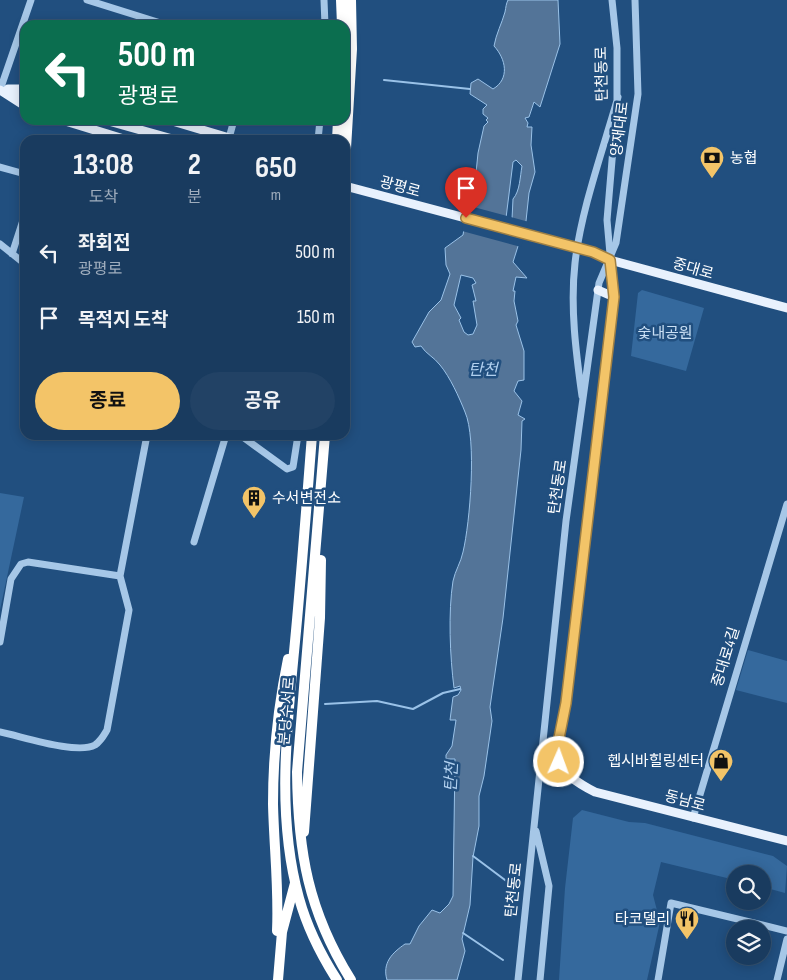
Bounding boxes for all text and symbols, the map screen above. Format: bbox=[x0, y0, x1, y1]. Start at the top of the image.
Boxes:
text: 500 m bbox=[118, 34, 195, 77]
icon: left bbox=[35, 40, 100, 105]
street label: 탄천동로 bbox=[592, 46, 612, 102]
text: 광평로 bbox=[118, 83, 179, 110]
street label: 양재대로 bbox=[607, 100, 633, 158]
bank icon: 농협 bbox=[699, 145, 725, 179]
text: 13:08 bbox=[73, 147, 134, 183]
text: 2 bbox=[188, 147, 201, 183]
place label: 농협 bbox=[730, 149, 758, 168]
text: 650 bbox=[255, 150, 297, 186]
pin bbox=[445, 167, 487, 218]
street label: 광평로 bbox=[378, 172, 422, 202]
icon: arrive bbox=[452, 174, 480, 202]
text: m bbox=[271, 186, 281, 205]
text: 도착 bbox=[89, 188, 118, 207]
text: 분 bbox=[187, 188, 202, 207]
text: 좌회전 bbox=[78, 232, 130, 255]
icon: left bbox=[35, 239, 63, 267]
text: 500 m bbox=[295, 241, 335, 264]
street label: 중대로 bbox=[670, 254, 716, 284]
text: 광평로 bbox=[78, 260, 122, 279]
icon: arrive bbox=[35, 304, 63, 332]
text: 150 m bbox=[297, 306, 335, 329]
text: 목적지 도착 bbox=[78, 309, 168, 332]
park label: 숯내공원 bbox=[637, 324, 693, 343]
water label: 탄천 bbox=[468, 361, 500, 380]
button: 종료 bbox=[35, 372, 180, 430]
button: 공유 bbox=[190, 372, 335, 430]
street label: 탄천동로 bbox=[545, 458, 571, 516]
building icon: 수서변전소 bbox=[241, 485, 267, 519]
place label: 수서변전소 bbox=[272, 489, 341, 508]
street label: 중대로4길 bbox=[708, 625, 744, 689]
street label: 분당수서로 bbox=[275, 676, 299, 746]
position arrow bbox=[532, 735, 584, 787]
shop icon: 헵시바힐링센터 bbox=[708, 748, 734, 782]
place label: 헵시바힐링센터 bbox=[607, 752, 704, 771]
water label: 탄천 bbox=[442, 760, 462, 792]
street label: 동남로 bbox=[663, 786, 707, 816]
street label: 탄천동로 bbox=[502, 862, 526, 918]
map controls bbox=[726, 865, 771, 965]
button: search bbox=[726, 865, 771, 910]
restaurant icon: 타코델리 bbox=[674, 906, 700, 940]
place label: 타코델리 bbox=[615, 910, 670, 929]
button: layers bbox=[726, 920, 771, 965]

